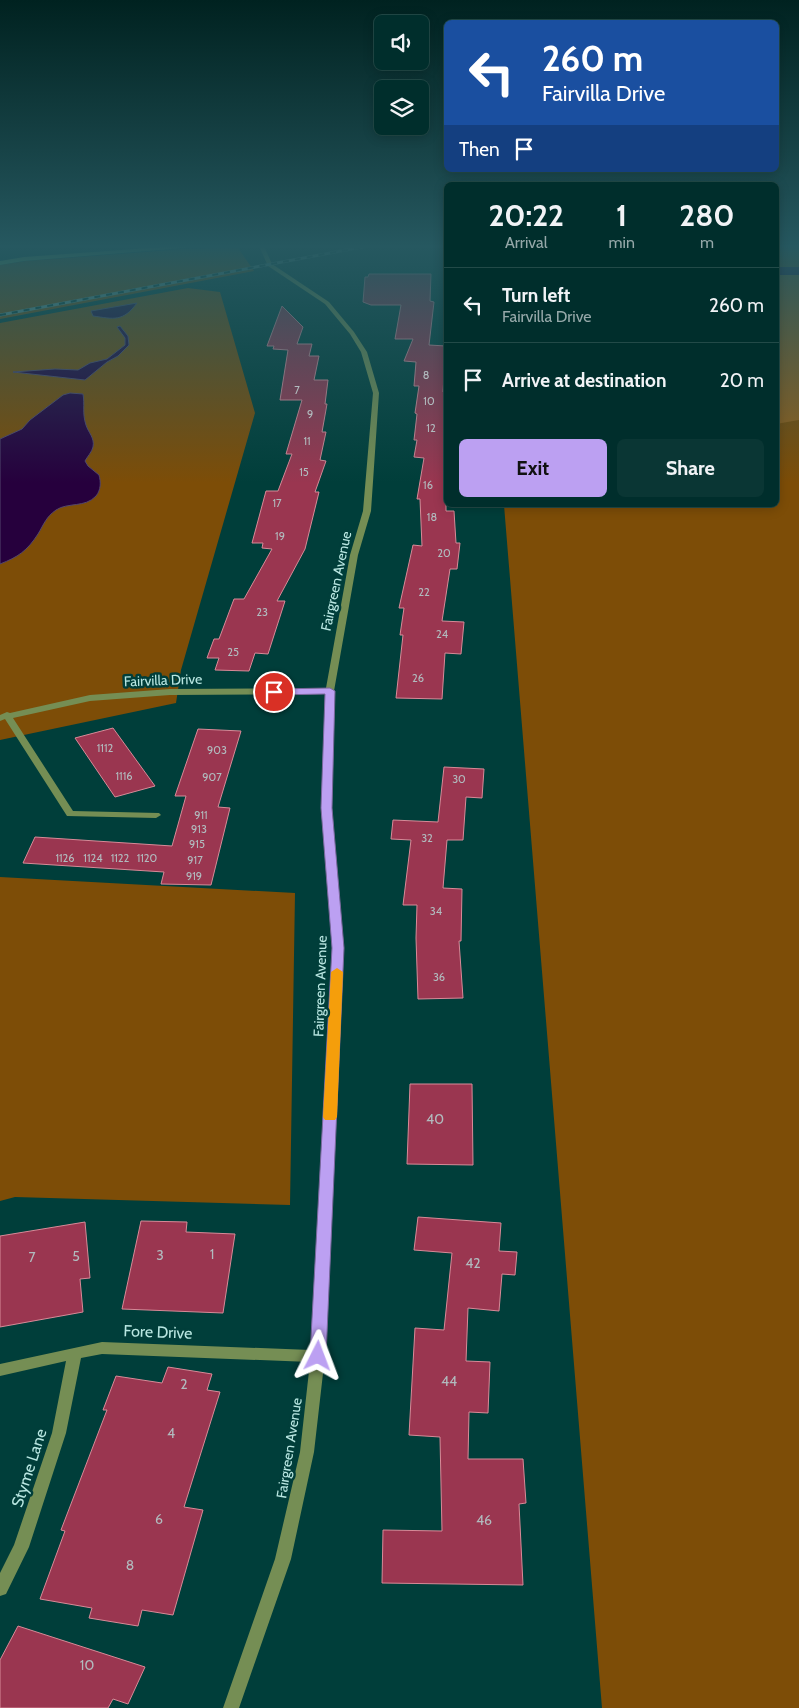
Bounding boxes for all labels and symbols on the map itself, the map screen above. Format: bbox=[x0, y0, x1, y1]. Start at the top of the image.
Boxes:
house number: 8 bbox=[423, 368, 429, 382]
house number: 7 bbox=[294, 383, 300, 397]
house number: 10 bbox=[423, 394, 435, 408]
house number: 9 bbox=[307, 407, 313, 421]
house number: 12 bbox=[426, 421, 436, 435]
house number: 11 bbox=[303, 434, 311, 448]
house number: 15 bbox=[299, 465, 309, 479]
house number: 16 bbox=[423, 478, 433, 492]
house number: 17 bbox=[272, 496, 282, 510]
house number: 18 bbox=[427, 510, 437, 524]
house number: 19 bbox=[275, 529, 285, 543]
street label: Fairgreen Avenue bbox=[317, 529, 355, 633]
house number: 20 bbox=[437, 546, 451, 560]
house number: 22 bbox=[418, 585, 430, 599]
house number: 23 bbox=[256, 605, 268, 619]
house number: 24 bbox=[436, 627, 449, 641]
house number: 25 bbox=[227, 645, 239, 659]
street label: Fairvilla Drive bbox=[124, 670, 202, 690]
pin bbox=[253, 671, 295, 713]
house number: 26 bbox=[412, 671, 424, 685]
house number: 1112 bbox=[97, 741, 113, 755]
house number: 903 bbox=[207, 743, 227, 757]
house number: 1116 bbox=[115, 769, 133, 783]
house number: 907 bbox=[202, 770, 222, 784]
house number: 30 bbox=[452, 772, 466, 786]
house number: 911 bbox=[194, 808, 208, 822]
house number: 913 bbox=[191, 822, 207, 836]
house number: 32 bbox=[421, 831, 433, 845]
house number: 915 bbox=[189, 837, 205, 851]
house number: 1126 bbox=[55, 851, 75, 865]
house number: 1124 bbox=[83, 851, 103, 865]
house number: 1122 bbox=[111, 851, 130, 865]
house number: 1120 bbox=[137, 851, 158, 865]
house number: 917 bbox=[187, 853, 203, 867]
house number: 919 bbox=[186, 869, 202, 883]
house number: 34 bbox=[430, 904, 443, 918]
street label: Fairgreen Avenue bbox=[309, 935, 331, 1037]
house number: 36 bbox=[433, 970, 445, 984]
house number: 40 bbox=[426, 1110, 444, 1128]
house number: 1 bbox=[210, 1245, 214, 1263]
house number: 3 bbox=[156, 1246, 164, 1264]
house number: 5 bbox=[72, 1247, 80, 1265]
house number: 7 bbox=[28, 1248, 36, 1266]
house number: 42 bbox=[465, 1254, 481, 1272]
street label: Fore Drive bbox=[123, 1321, 193, 1343]
position arrow bbox=[291, 1329, 343, 1381]
house number: 44 bbox=[441, 1372, 457, 1390]
house number: 2 bbox=[180, 1375, 188, 1393]
street label: Fairgreen Avenue bbox=[272, 1396, 306, 1500]
house number: 4 bbox=[167, 1424, 175, 1442]
street label: Styme Lane bbox=[7, 1426, 51, 1510]
house number: 6 bbox=[155, 1510, 163, 1528]
house number: 46 bbox=[476, 1511, 492, 1529]
house number: 8 bbox=[126, 1556, 134, 1574]
house number: 10 bbox=[80, 1656, 94, 1674]

